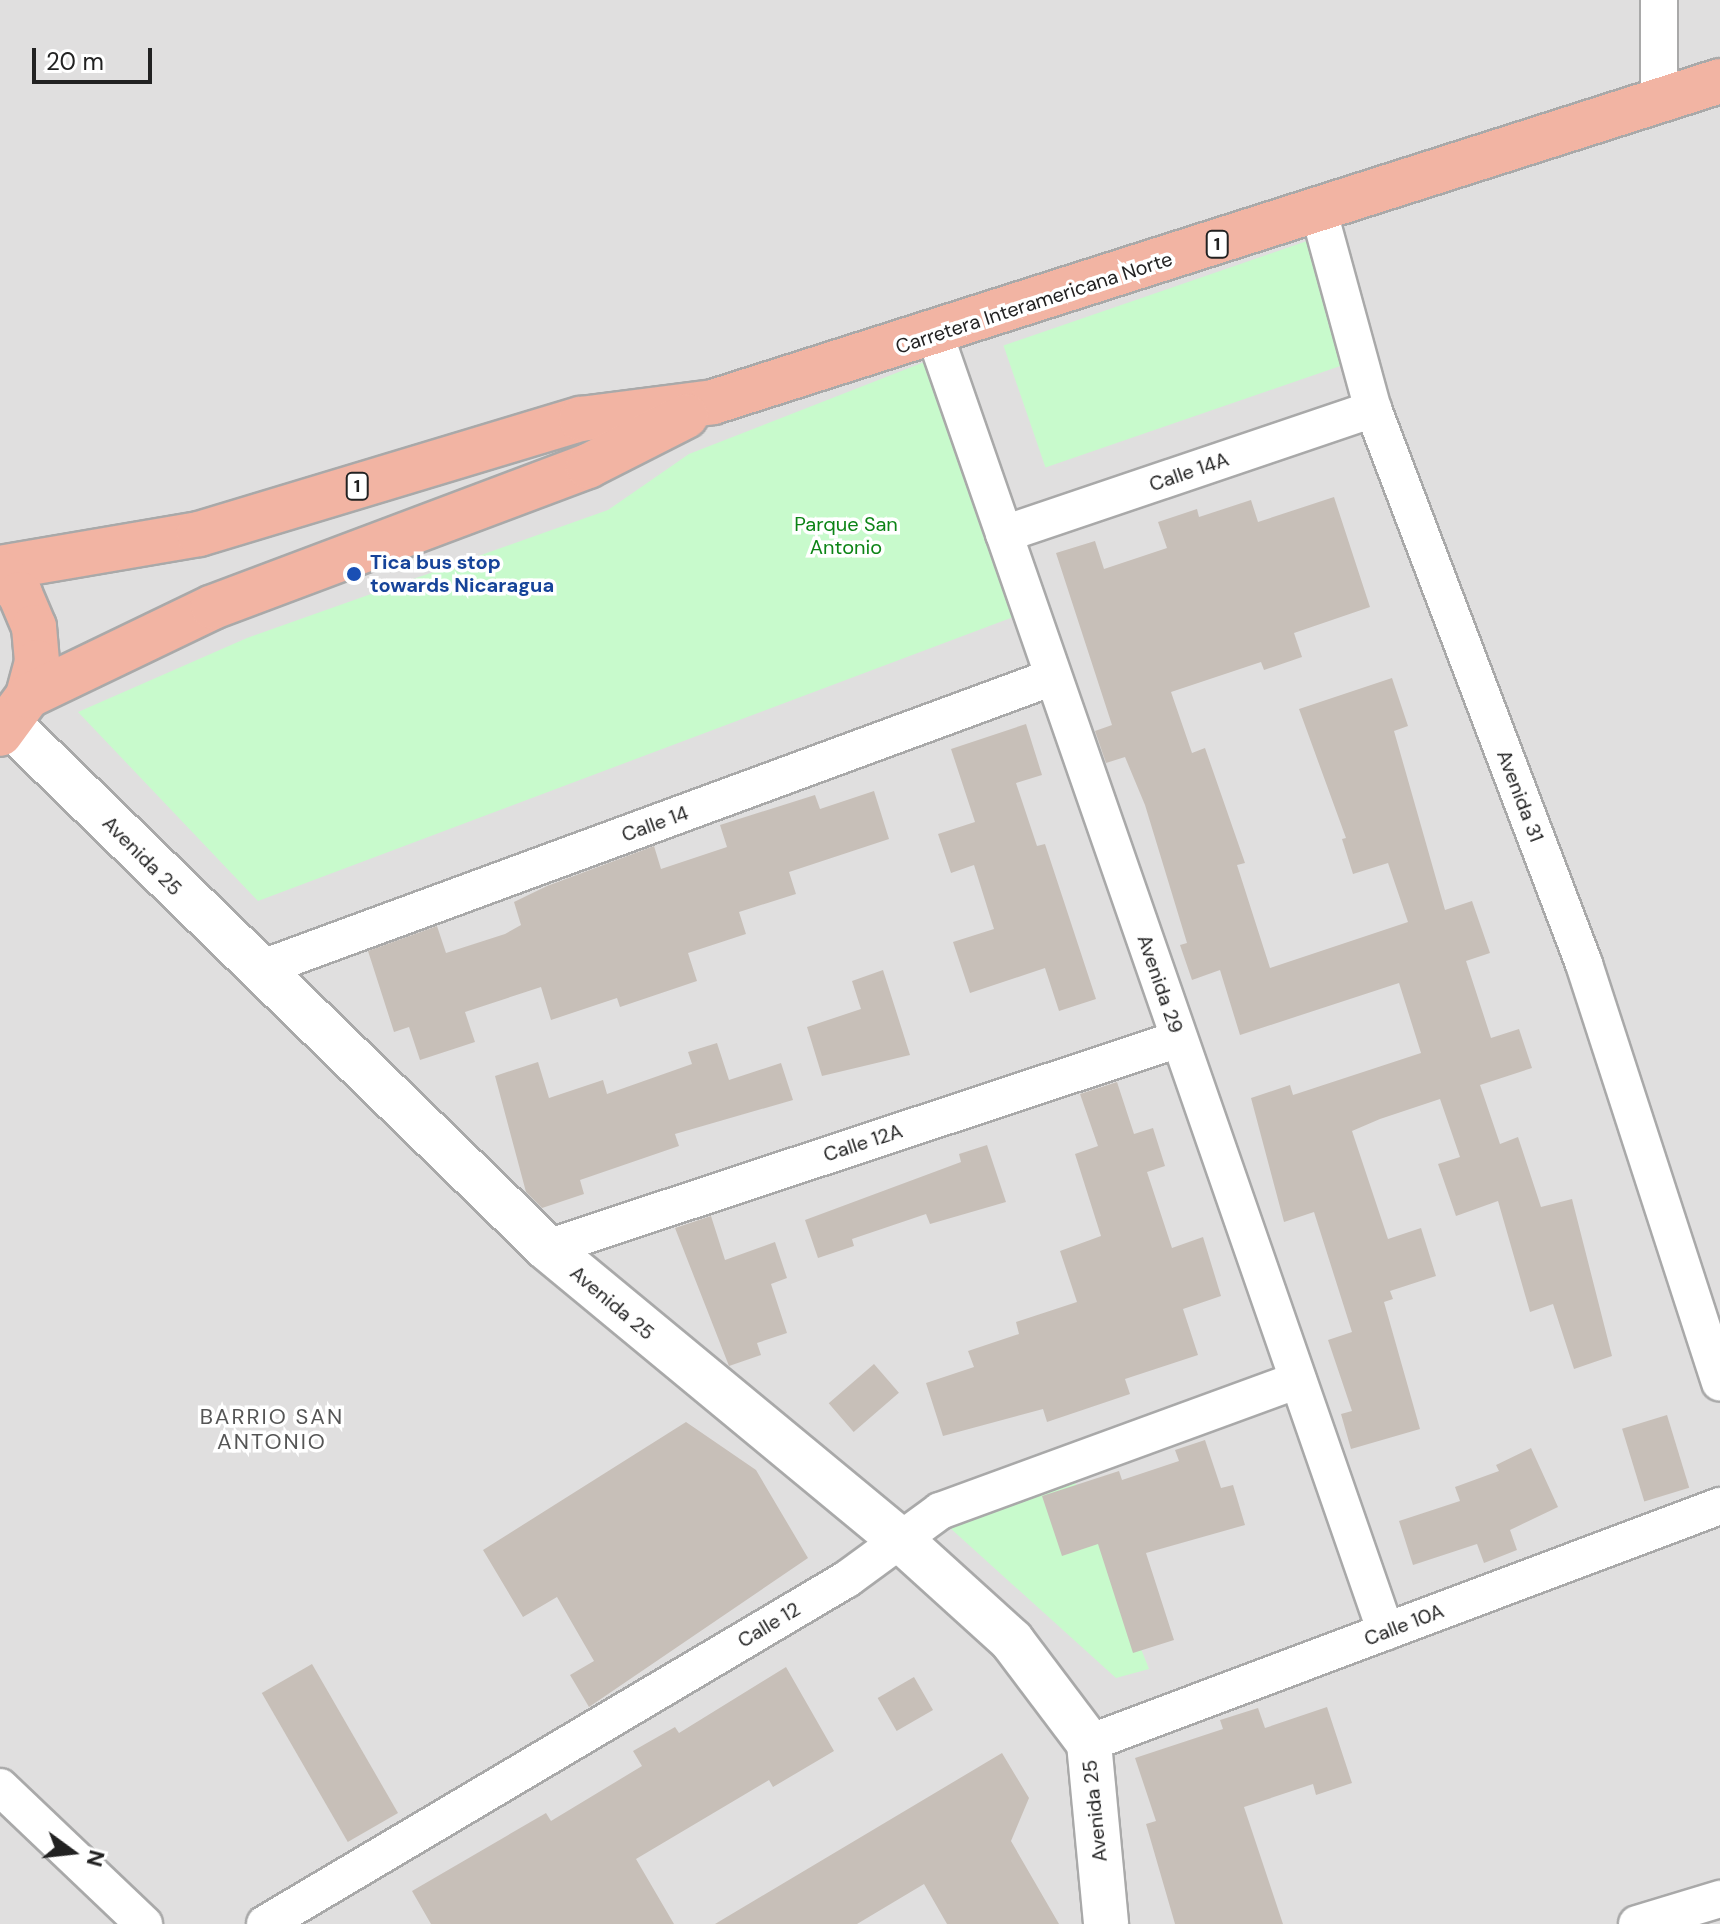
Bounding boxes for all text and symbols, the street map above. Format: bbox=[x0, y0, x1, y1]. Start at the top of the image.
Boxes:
scale bar bbox=[36, 32, 156, 82]
text: 20 m bbox=[46, 46, 104, 77]
road number: 1 bbox=[1205, 230, 1229, 258]
street label: Carretera Interamericana Norte bbox=[892, 247, 1176, 359]
street label: Calle 14A bbox=[1146, 447, 1232, 497]
road number: 1 bbox=[345, 472, 369, 500]
park label: Parque San Antonio bbox=[794, 513, 898, 560]
place label: Tica bus stop towards Nicaragua bbox=[370, 550, 554, 597]
marker: Tica bus stop towards Nicaragua bbox=[345, 565, 363, 583]
street label: Avenida 31 bbox=[1492, 747, 1548, 845]
street label: Calle 14 bbox=[618, 801, 692, 847]
street label: Avenida 25 bbox=[97, 811, 187, 901]
street label: Avenida 29 bbox=[1132, 932, 1188, 1036]
street label: Calle 12A bbox=[820, 1119, 906, 1167]
street label: Avenida 25 bbox=[565, 1261, 659, 1345]
district label: BARRIO SAN ANTONIO bbox=[200, 1403, 344, 1454]
street label: Calle 12 bbox=[733, 1597, 805, 1653]
street label: Calle 10A bbox=[1361, 1599, 1447, 1651]
street label: Avenida 25 bbox=[1078, 1759, 1112, 1863]
north arrow bbox=[32, 1812, 112, 1892]
text: N bbox=[80, 1847, 112, 1870]

